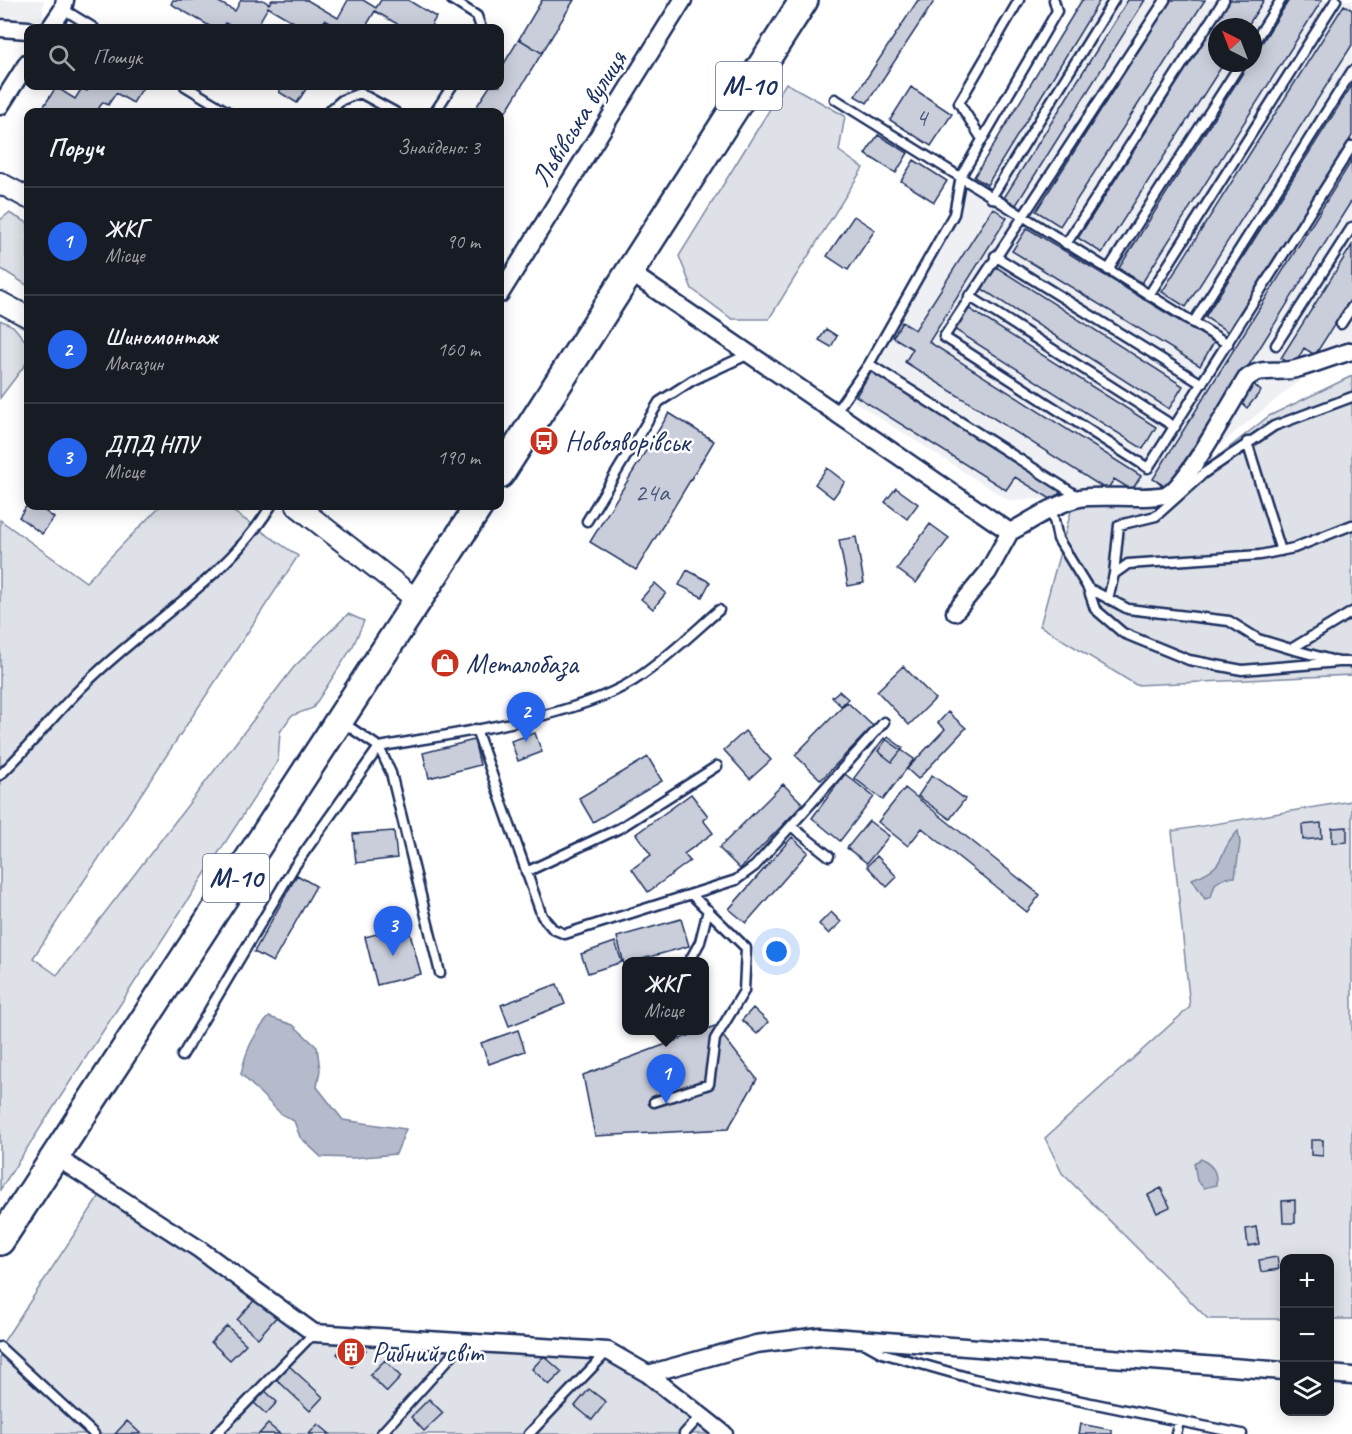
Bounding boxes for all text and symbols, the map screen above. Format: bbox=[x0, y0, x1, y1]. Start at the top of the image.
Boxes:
north arrow bbox=[1208, 18, 1262, 72]
search box bbox=[24, 24, 504, 90]
icon: search bbox=[45, 41, 78, 74]
text: Пошук bbox=[93, 43, 142, 71]
street label: Львівська вулиця bbox=[523, 43, 635, 193]
road number: М-10 bbox=[716, 62, 782, 110]
house number: 4 bbox=[915, 101, 929, 134]
text: Поруч bbox=[48, 131, 104, 164]
text: Знайдено: 3 bbox=[398, 135, 480, 160]
text: ЖКГ bbox=[105, 215, 148, 243]
text: 1 bbox=[63, 229, 72, 254]
text: 90 m bbox=[446, 229, 480, 254]
text: Місце bbox=[105, 243, 145, 268]
text: Шиномонтаж bbox=[105, 323, 218, 351]
text: 2 bbox=[63, 337, 72, 362]
text: 160 m bbox=[437, 337, 480, 362]
text: Магазин bbox=[105, 351, 163, 376]
place label: Новояворівськ bbox=[565, 424, 692, 459]
bus stop icon: Новояворівськ bbox=[528, 425, 560, 457]
text: ДПД НПУ bbox=[105, 431, 198, 459]
text: 3 bbox=[63, 445, 72, 470]
text: 190 m bbox=[437, 445, 480, 470]
text: Місце bbox=[105, 459, 145, 484]
house number: 24а bbox=[635, 476, 671, 509]
place label: Металобаза bbox=[466, 646, 580, 682]
shop icon: Металобаза bbox=[429, 647, 461, 679]
pin: 2 bbox=[506, 692, 546, 742]
road number: М-10 bbox=[203, 854, 269, 902]
pin: 3 bbox=[374, 906, 412, 956]
your location bbox=[762, 937, 791, 966]
popup bbox=[622, 957, 709, 1035]
text: ЖКГ bbox=[644, 970, 687, 998]
text: Місце bbox=[644, 998, 684, 1023]
pin: 1 bbox=[646, 1054, 686, 1104]
map controls bbox=[1280, 1254, 1334, 1416]
button: + bbox=[1280, 1254, 1334, 1308]
button: − bbox=[1280, 1308, 1334, 1362]
place label: Рибний світ bbox=[372, 1335, 484, 1370]
building icon: Рибний світ bbox=[335, 1336, 367, 1368]
button: layers bbox=[1280, 1362, 1334, 1416]

